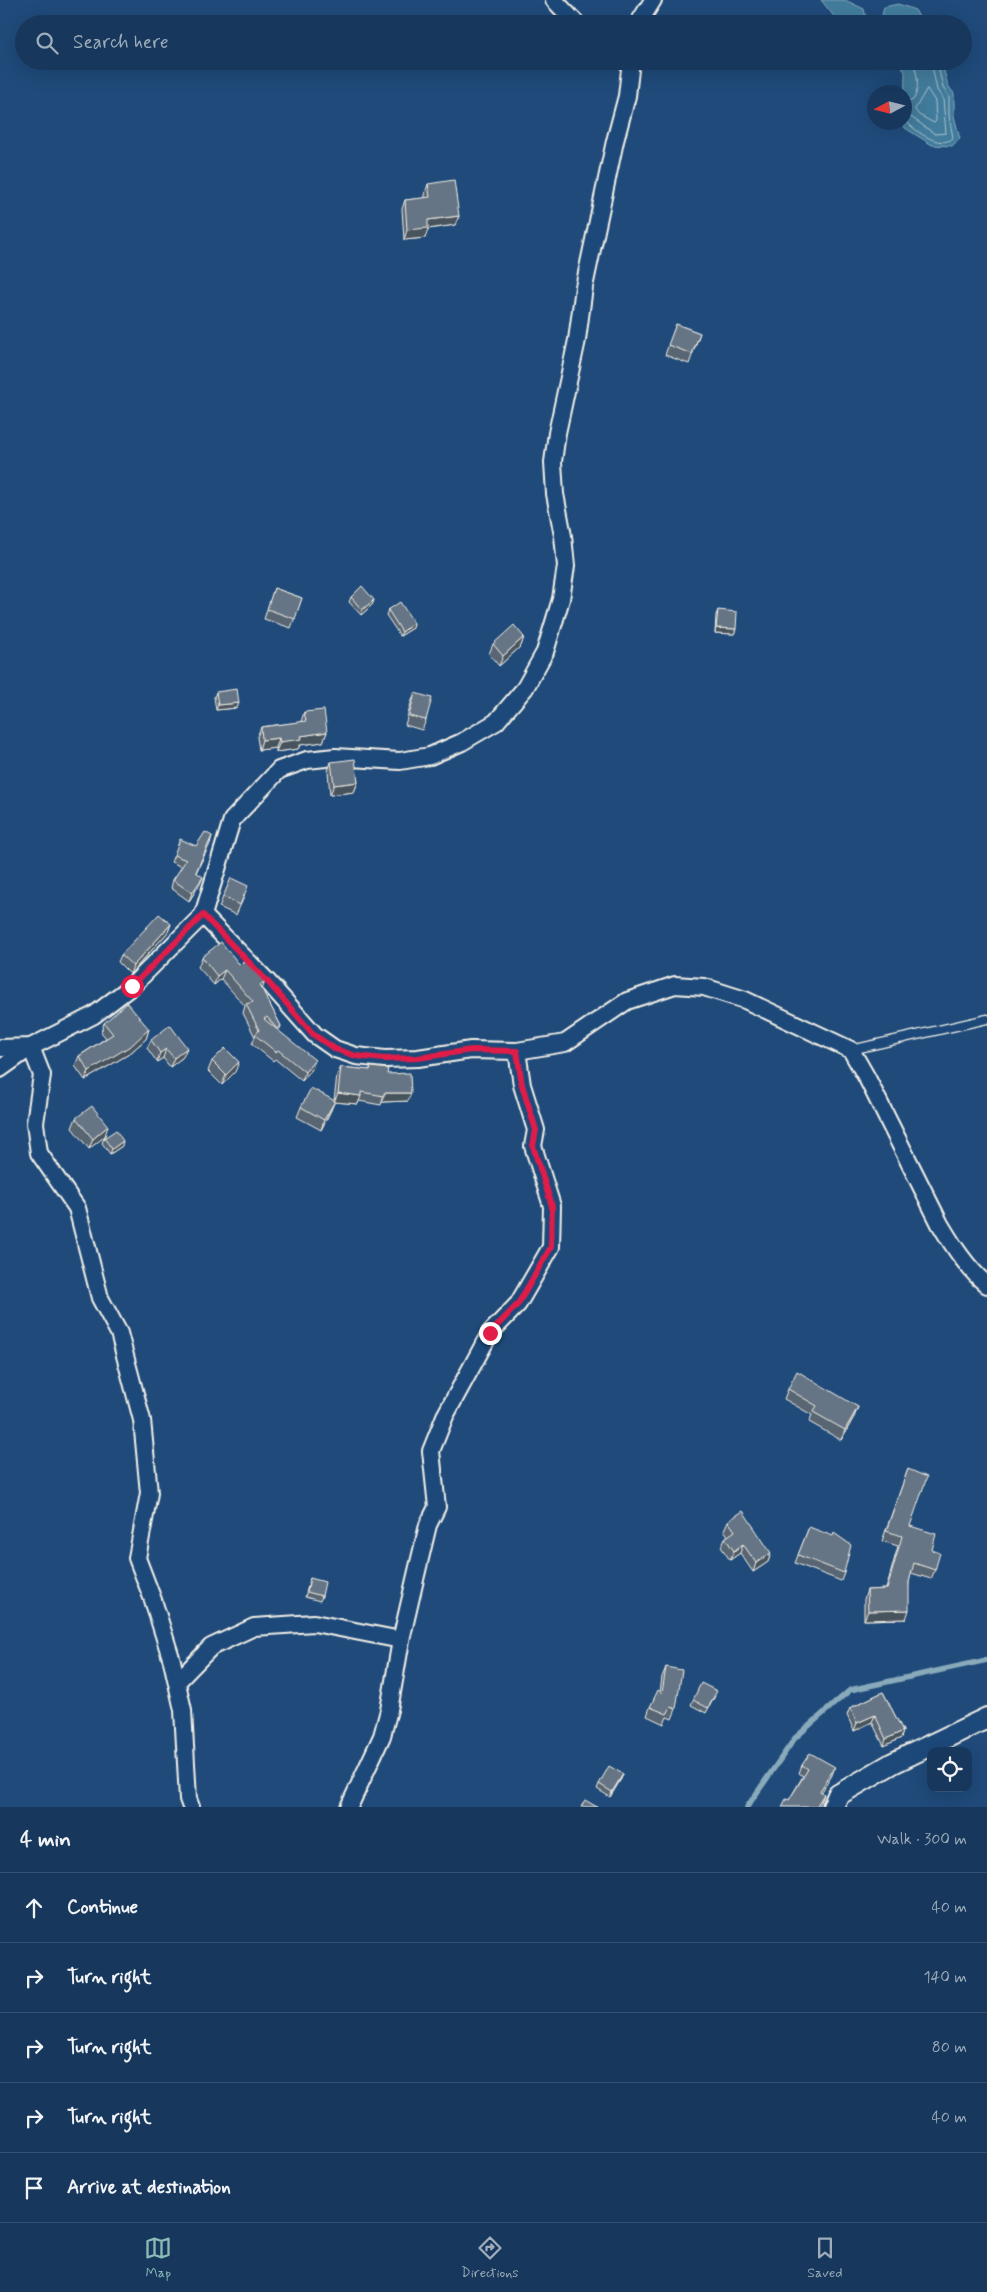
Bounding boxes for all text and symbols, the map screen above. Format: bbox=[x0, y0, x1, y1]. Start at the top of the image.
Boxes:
search box bbox=[15, 15, 972, 70]
icon: search bbox=[33, 29, 61, 57]
text: Search here bbox=[73, 30, 169, 55]
north arrow bbox=[867, 85, 912, 130]
route start bbox=[121, 975, 144, 998]
route end bbox=[479, 1322, 502, 1345]
map controls bbox=[927, 1747, 972, 1792]
button: locate bbox=[927, 1747, 972, 1792]
text: 4 min bbox=[20, 1826, 71, 1854]
text: Walk · 300 m bbox=[877, 1829, 967, 1850]
icon: ahead bbox=[20, 1894, 48, 1922]
text: Continue bbox=[67, 1895, 138, 1920]
text: 40 m bbox=[931, 1897, 967, 1918]
icon: right bbox=[20, 1964, 48, 1992]
text: Turn right bbox=[67, 1965, 151, 1990]
text: 140 m bbox=[923, 1967, 967, 1988]
icon: right bbox=[20, 2034, 48, 2062]
text: Turn right bbox=[67, 2035, 151, 2060]
text: 80 m bbox=[932, 2037, 967, 2058]
icon: right bbox=[20, 2104, 48, 2132]
text: Turn right bbox=[67, 2105, 151, 2130]
text: 40 m bbox=[931, 2107, 967, 2128]
icon: arrive bbox=[20, 2174, 48, 2202]
text: Arrive at destination bbox=[67, 2175, 231, 2200]
tab: Map bbox=[144, 2234, 172, 2282]
tab: Directions bbox=[461, 2234, 519, 2282]
tab: Saved bbox=[807, 2234, 843, 2282]

